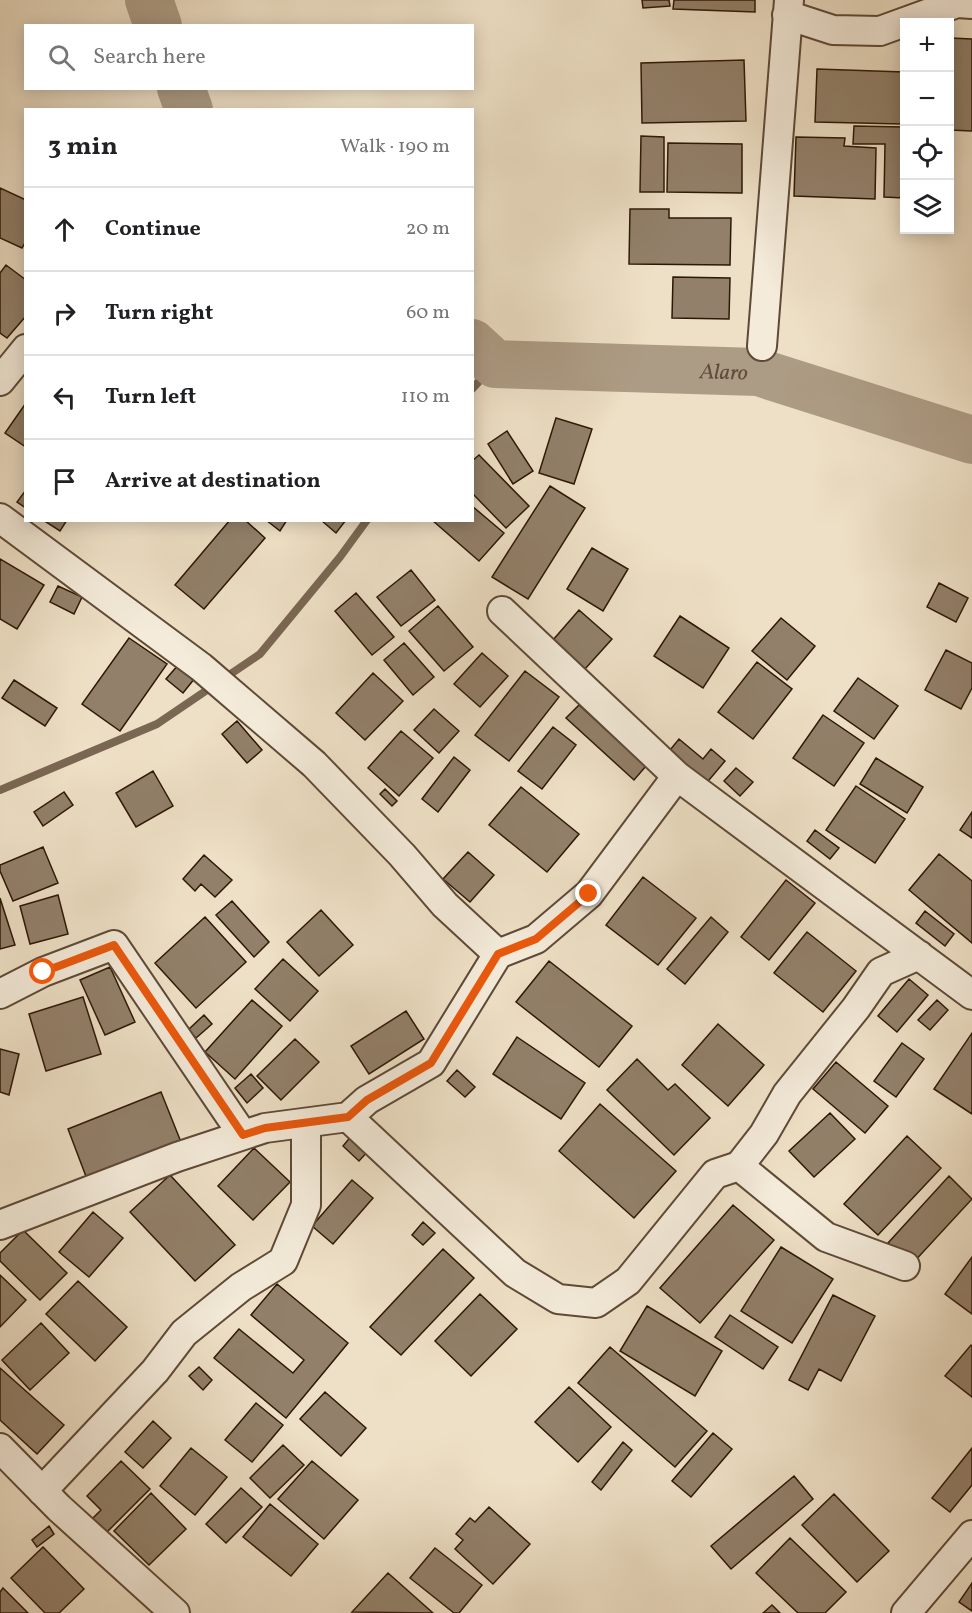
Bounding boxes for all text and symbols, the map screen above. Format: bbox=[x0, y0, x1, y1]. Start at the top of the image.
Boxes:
map controls bbox=[900, 18, 954, 234]
button: + bbox=[900, 18, 954, 72]
search box bbox=[24, 24, 474, 90]
icon: search bbox=[45, 41, 78, 74]
text: Search here bbox=[93, 42, 206, 73]
button: − bbox=[900, 72, 954, 126]
button: locate bbox=[900, 126, 954, 180]
text: 3 min bbox=[48, 129, 118, 165]
text: Walk · 190 m bbox=[340, 133, 450, 161]
button: layers bbox=[900, 180, 954, 234]
icon: ahead bbox=[48, 213, 81, 246]
text: Continue bbox=[105, 214, 201, 245]
text: 20 m bbox=[406, 215, 450, 243]
icon: right bbox=[48, 297, 81, 330]
text: Turn right bbox=[105, 298, 213, 329]
text: 60 m bbox=[406, 299, 450, 327]
water label: Alaro bbox=[698, 357, 748, 390]
icon: left bbox=[48, 381, 81, 414]
text: Turn left bbox=[105, 382, 196, 413]
text: 110 m bbox=[401, 383, 450, 411]
icon: arrive bbox=[48, 465, 81, 498]
text: Arrive at destination bbox=[105, 466, 321, 497]
route end bbox=[575, 880, 601, 906]
route start bbox=[29, 958, 55, 984]

